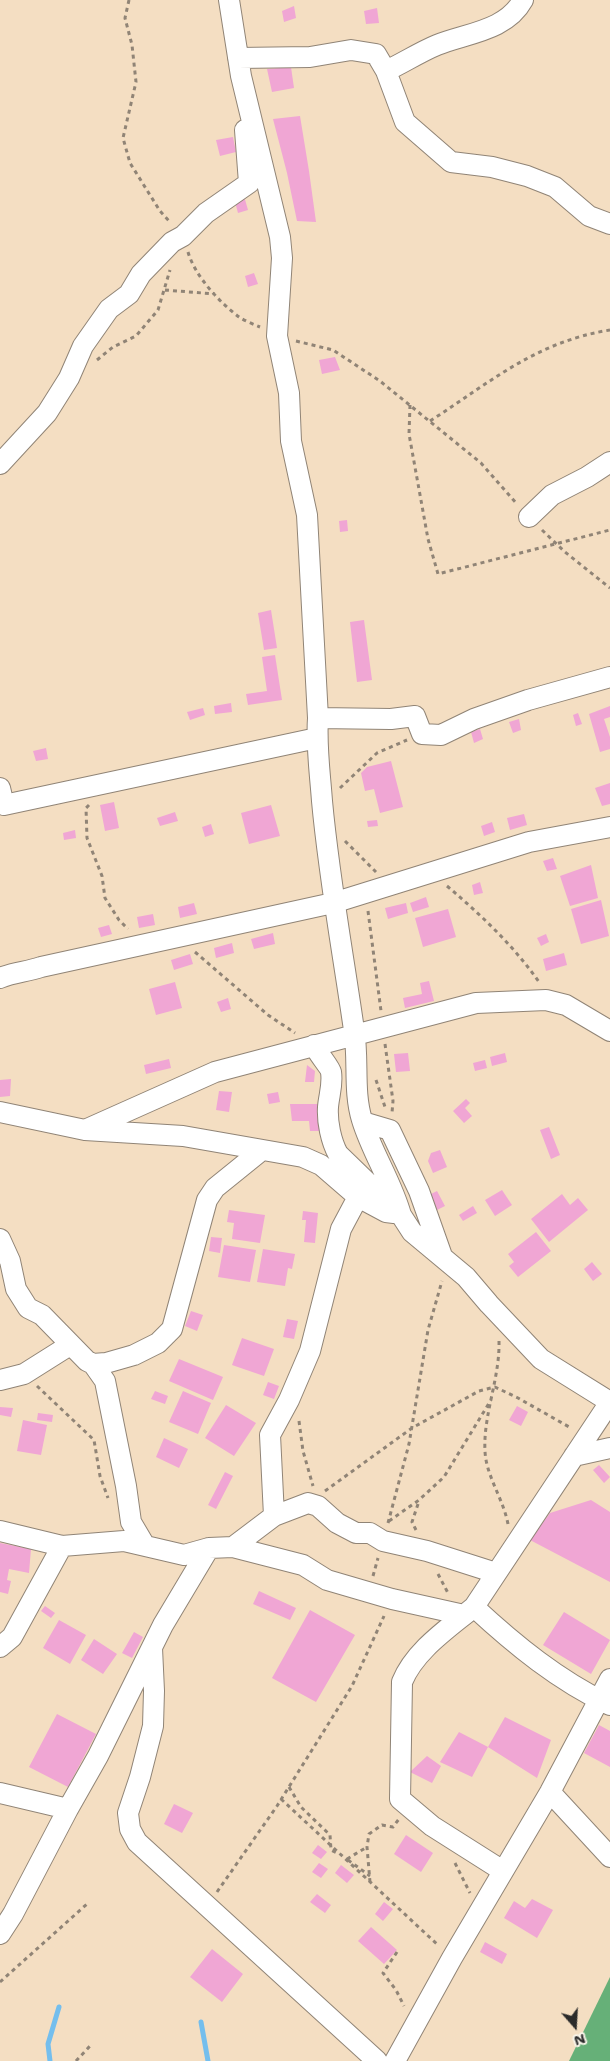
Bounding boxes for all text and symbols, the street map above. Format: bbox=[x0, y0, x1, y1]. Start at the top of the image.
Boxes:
north arrow bbox=[550, 2001, 600, 2051]
text: N bbox=[572, 2030, 588, 2050]

